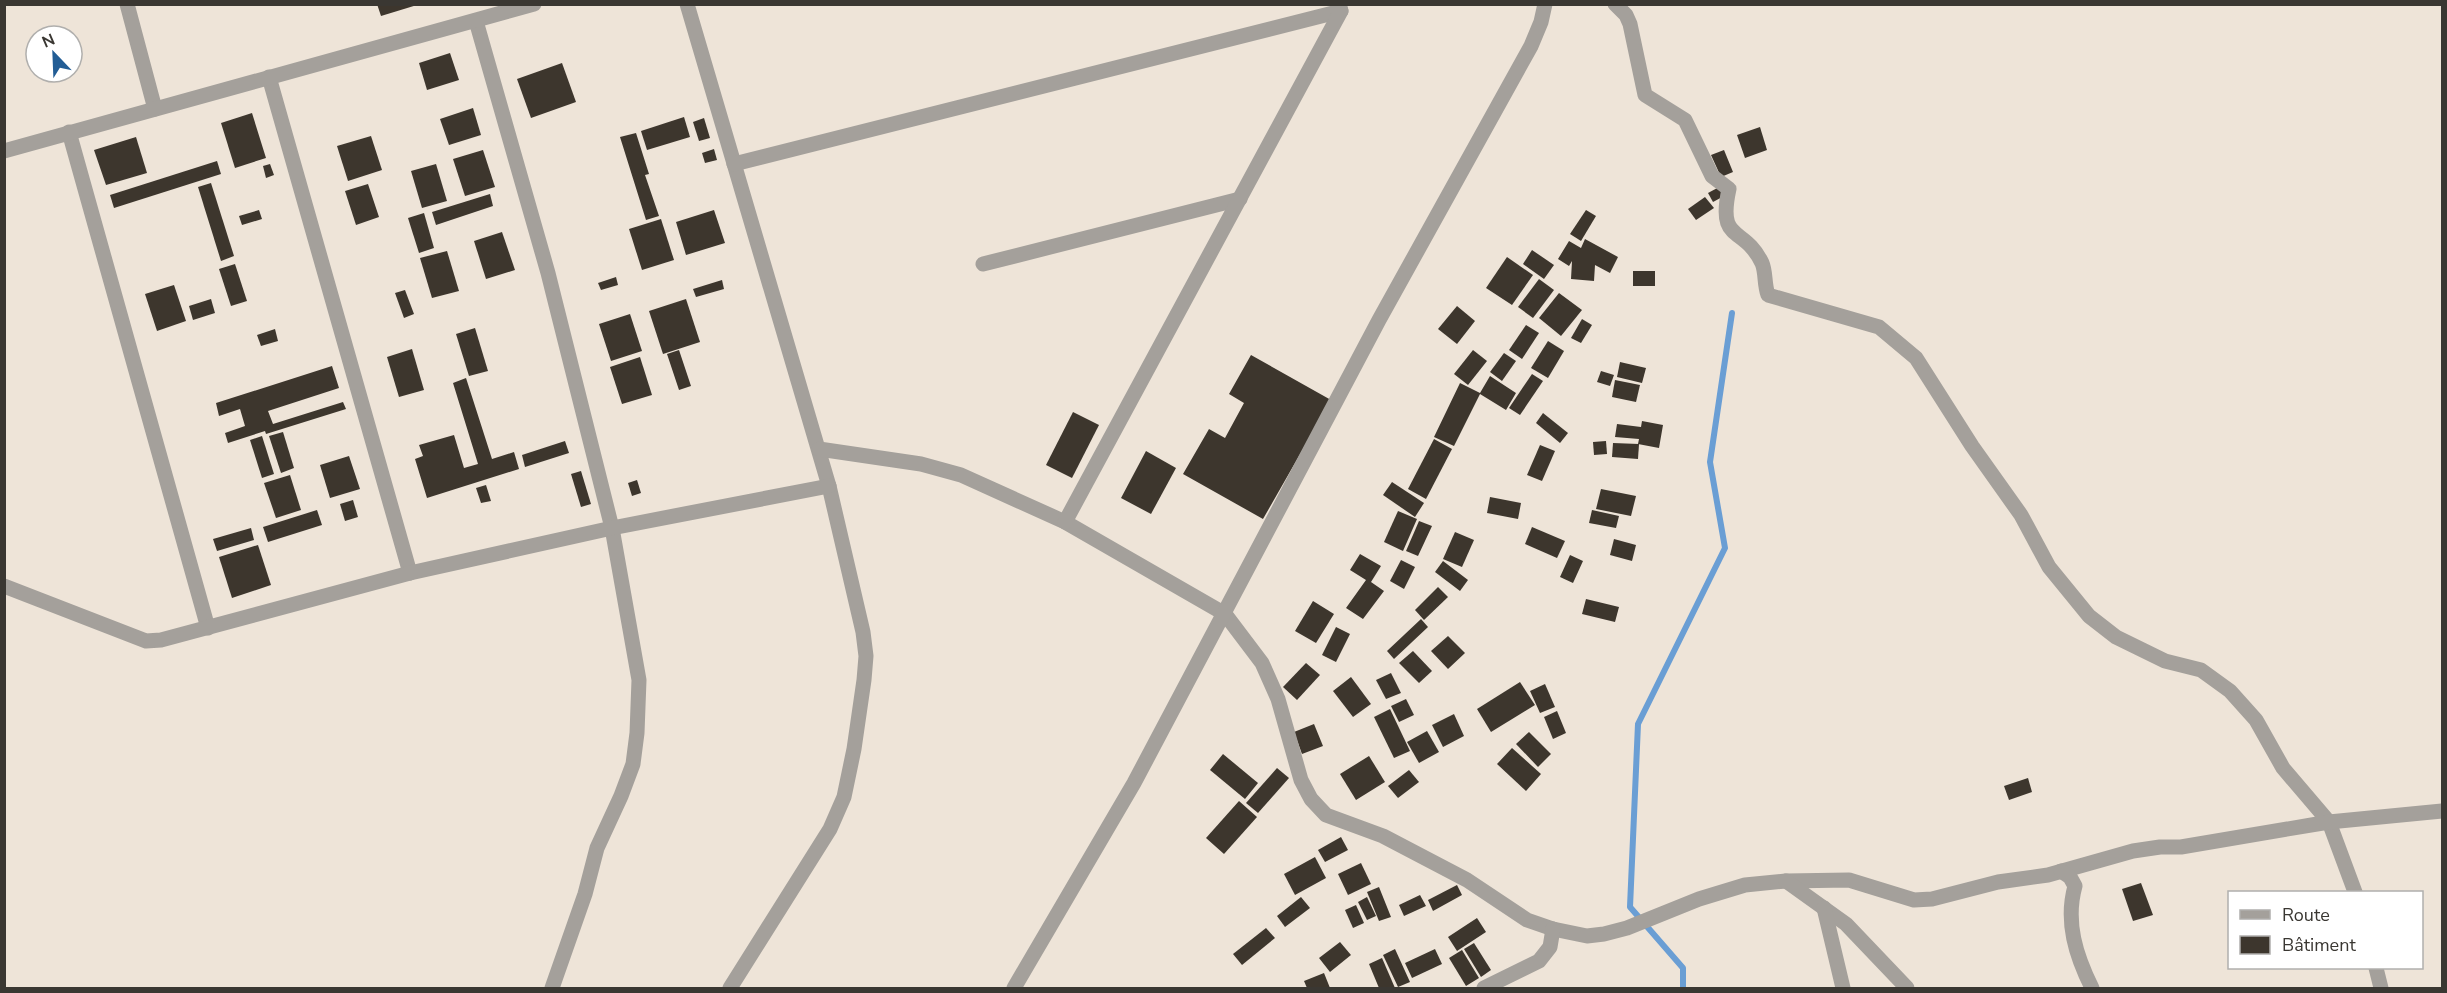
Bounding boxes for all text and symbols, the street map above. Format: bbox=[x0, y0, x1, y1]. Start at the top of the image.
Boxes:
north arrow bbox=[24, 24, 84, 84]
text: N bbox=[39, 29, 58, 54]
legend bbox=[2228, 891, 2423, 969]
text: Route bbox=[2282, 903, 2330, 927]
text: Bâtiment bbox=[2282, 933, 2356, 957]

